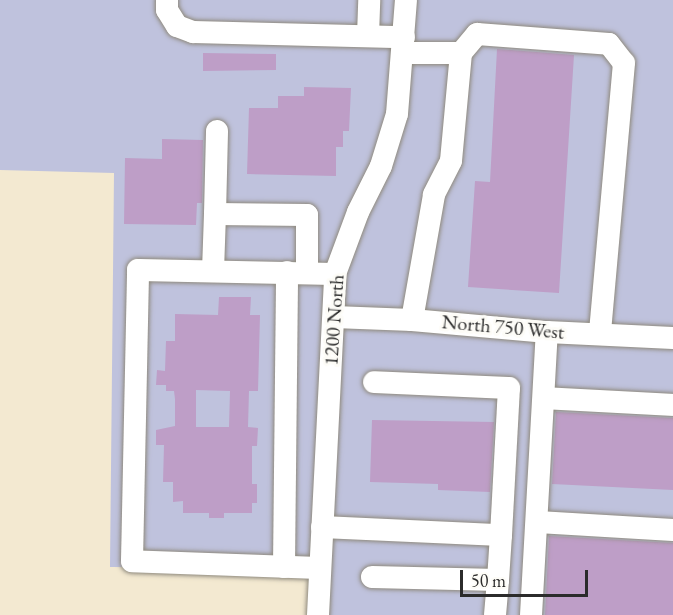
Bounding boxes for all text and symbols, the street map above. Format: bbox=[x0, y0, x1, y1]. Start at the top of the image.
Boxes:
street label: 1200 North bbox=[319, 274, 349, 366]
street label: North 750 West bbox=[441, 310, 565, 344]
scale bar bbox=[463, 558, 590, 596]
text: 50 m bbox=[471, 569, 506, 592]

